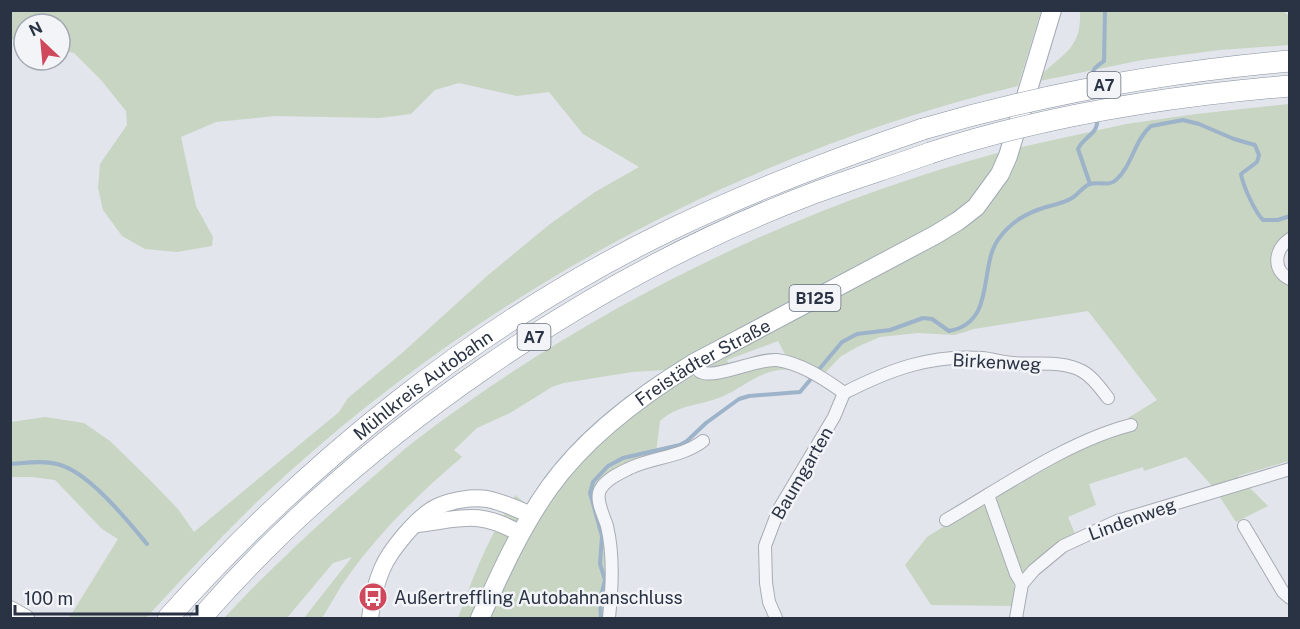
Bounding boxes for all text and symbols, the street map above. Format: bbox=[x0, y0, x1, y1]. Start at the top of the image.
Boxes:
north arrow bbox=[12, 12, 72, 72]
text: N bbox=[26, 18, 45, 40]
road number: A7 bbox=[1088, 72, 1120, 98]
road number: B125 bbox=[790, 285, 840, 311]
street label: Freistädter Straße bbox=[631, 314, 774, 410]
road number: A7 bbox=[518, 324, 550, 350]
street label: Mühlkreis Autobahn bbox=[349, 325, 496, 444]
street label: Birkenweg bbox=[952, 349, 1042, 375]
street label: Baumgarten bbox=[767, 423, 837, 523]
street label: Lindenweg bbox=[1085, 493, 1179, 545]
scale bar bbox=[15, 578, 196, 616]
bus stop icon: Außertreffling Autobahnanschluss bbox=[357, 581, 389, 613]
place label: Außertreffling Autobahnanschluss bbox=[394, 587, 683, 608]
text: 100 m bbox=[24, 588, 73, 609]

